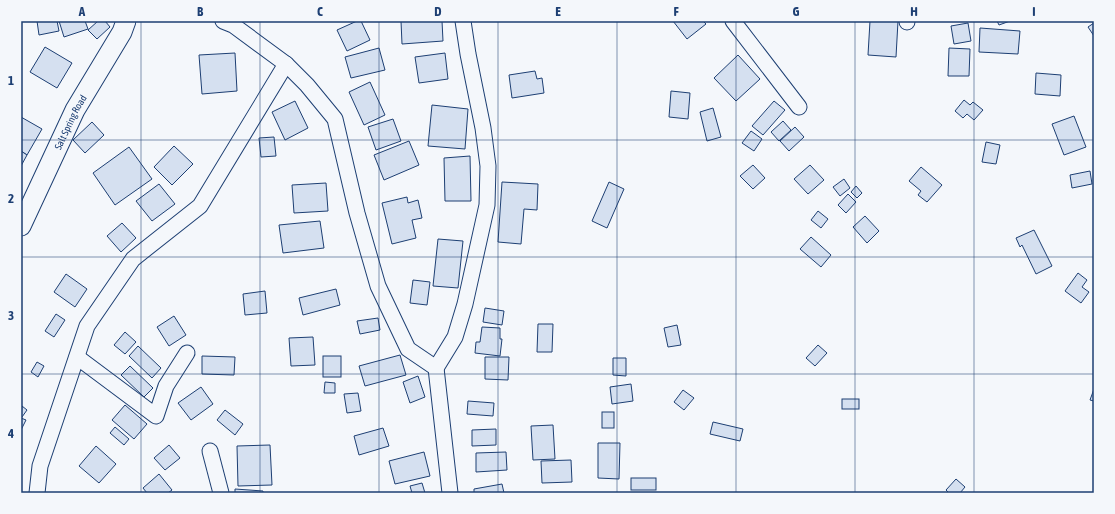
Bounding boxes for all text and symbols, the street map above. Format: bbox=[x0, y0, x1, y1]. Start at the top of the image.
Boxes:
text: A bbox=[78, 4, 86, 19]
text: B bbox=[197, 4, 204, 19]
text: C bbox=[317, 4, 323, 19]
text: D bbox=[434, 4, 442, 19]
text: E bbox=[555, 4, 561, 19]
text: F bbox=[673, 4, 679, 19]
text: G bbox=[793, 4, 800, 19]
text: H bbox=[910, 4, 918, 19]
text: I bbox=[1032, 4, 1036, 19]
text: 1 bbox=[8, 73, 14, 88]
street label: Salt Spring Road bbox=[52, 92, 89, 151]
text: 2 bbox=[8, 191, 14, 206]
text: 3 bbox=[8, 308, 14, 323]
text: 4 bbox=[7, 426, 14, 441]

